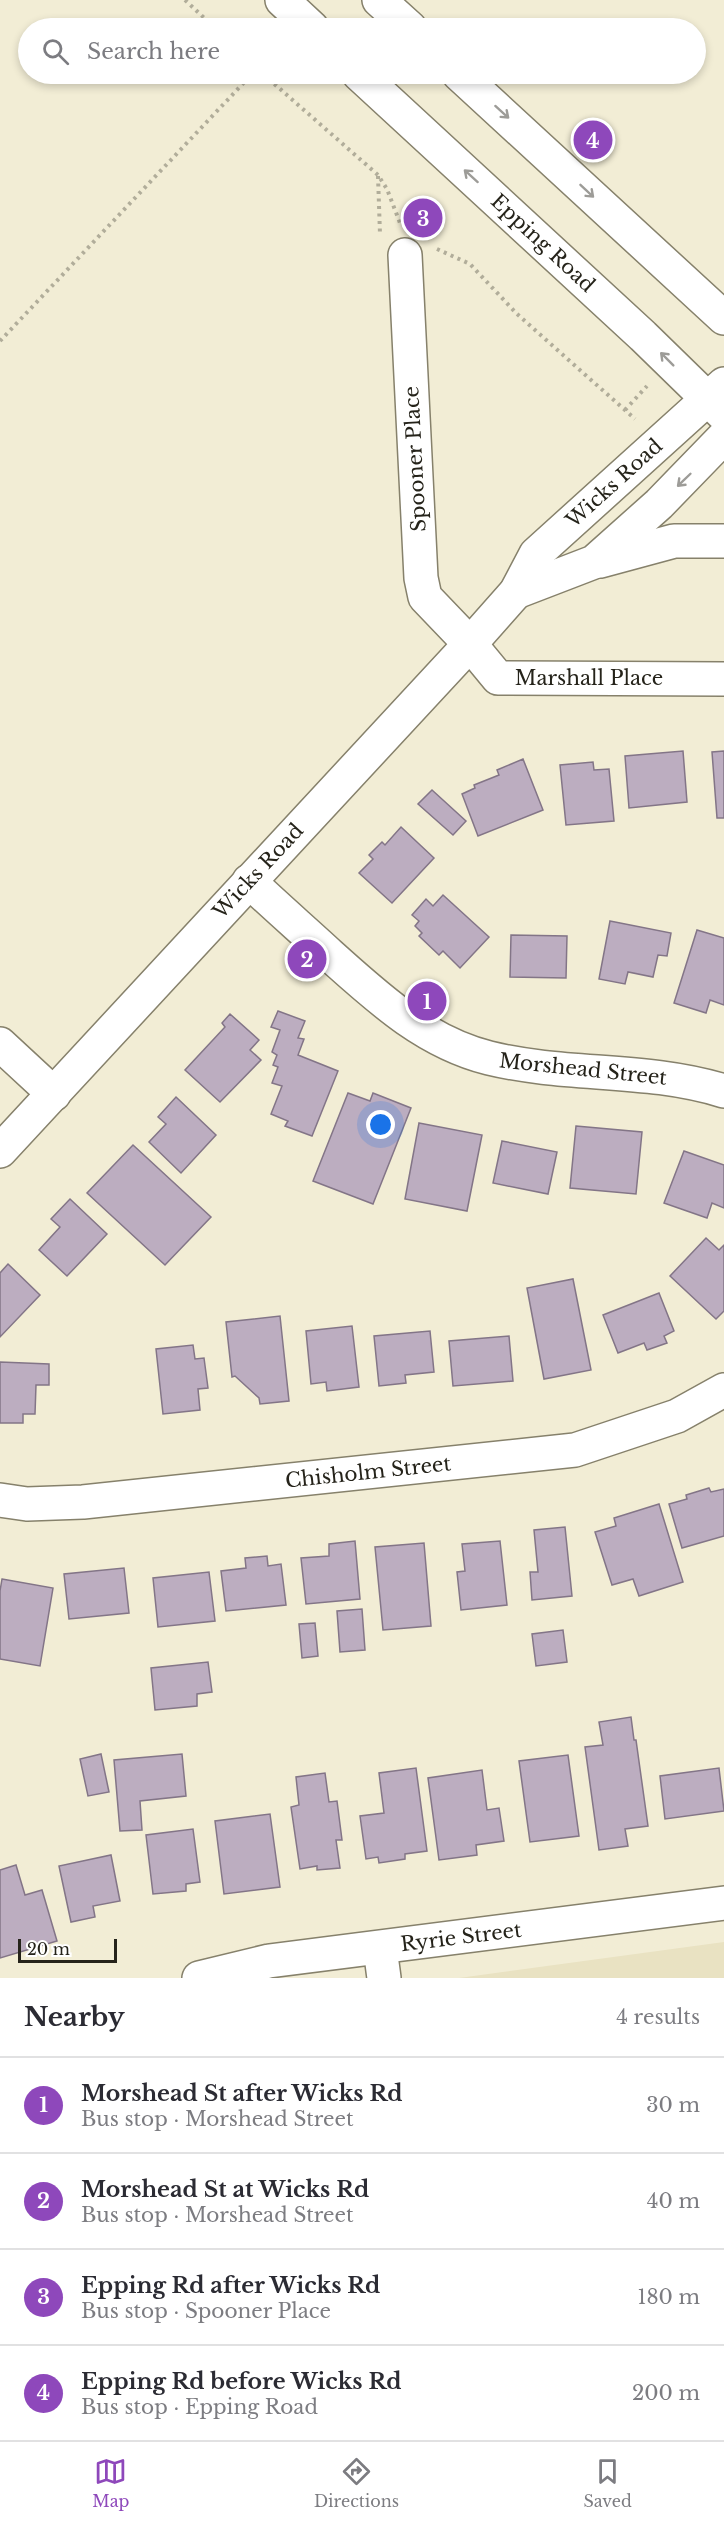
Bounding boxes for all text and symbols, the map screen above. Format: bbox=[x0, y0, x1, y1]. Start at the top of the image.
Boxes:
search box bbox=[18, 18, 706, 84]
icon: search bbox=[39, 35, 72, 68]
text: Search here bbox=[87, 38, 220, 65]
one-way arrow bbox=[494, 105, 509, 119]
pin: 4 bbox=[574, 118, 612, 162]
one-way arrow bbox=[464, 169, 479, 183]
one-way arrow bbox=[579, 184, 594, 198]
street label: Epping Road bbox=[486, 189, 600, 297]
pin: 3 bbox=[404, 196, 442, 240]
one-way arrow bbox=[659, 351, 674, 366]
street label: Spooner Place bbox=[399, 385, 431, 533]
street label: Wicks Road bbox=[560, 434, 667, 533]
one-way arrow bbox=[676, 473, 691, 487]
street label: Marshall Place bbox=[515, 666, 663, 690]
street label: Wicks Road bbox=[207, 818, 308, 924]
pin: 2 bbox=[288, 936, 326, 982]
pin: 1 bbox=[408, 978, 446, 1024]
street label: Morshead Street bbox=[498, 1048, 669, 1090]
your location bbox=[366, 1110, 395, 1139]
street label: Chisholm Street bbox=[284, 1451, 452, 1493]
street label: Ryrie Street bbox=[399, 1918, 523, 1956]
scale bar bbox=[18, 1936, 117, 1964]
text: 20 m bbox=[27, 1939, 70, 1959]
text: Nearby bbox=[24, 2001, 125, 2033]
text: 4 results bbox=[616, 2005, 700, 2029]
text: Morshead St after Wicks Rd bbox=[81, 2080, 402, 2107]
text: 1 bbox=[39, 2093, 48, 2117]
text: 30 m bbox=[646, 2093, 700, 2117]
text: Bus stop · Morshead Street bbox=[81, 2107, 354, 2131]
text: Morshead St at Wicks Rd bbox=[81, 2176, 369, 2203]
text: 2 bbox=[37, 2189, 50, 2213]
text: 40 m bbox=[647, 2189, 700, 2213]
text: Bus stop · Morshead Street bbox=[81, 2203, 354, 2227]
text: Epping Rd after Wicks Rd bbox=[81, 2272, 380, 2299]
text: 3 bbox=[37, 2285, 50, 2309]
text: 180 m bbox=[637, 2285, 700, 2309]
text: Bus stop · Spooner Place bbox=[81, 2299, 331, 2323]
text: Epping Rd before Wicks Rd bbox=[81, 2368, 401, 2395]
text: 4 bbox=[37, 2381, 50, 2405]
text: 200 m bbox=[632, 2381, 700, 2405]
text: Bus stop · Epping Road bbox=[81, 2395, 318, 2419]
tab: Map bbox=[92, 2455, 129, 2511]
tab: Directions bbox=[314, 2455, 399, 2511]
tab: Saved bbox=[583, 2455, 632, 2511]

